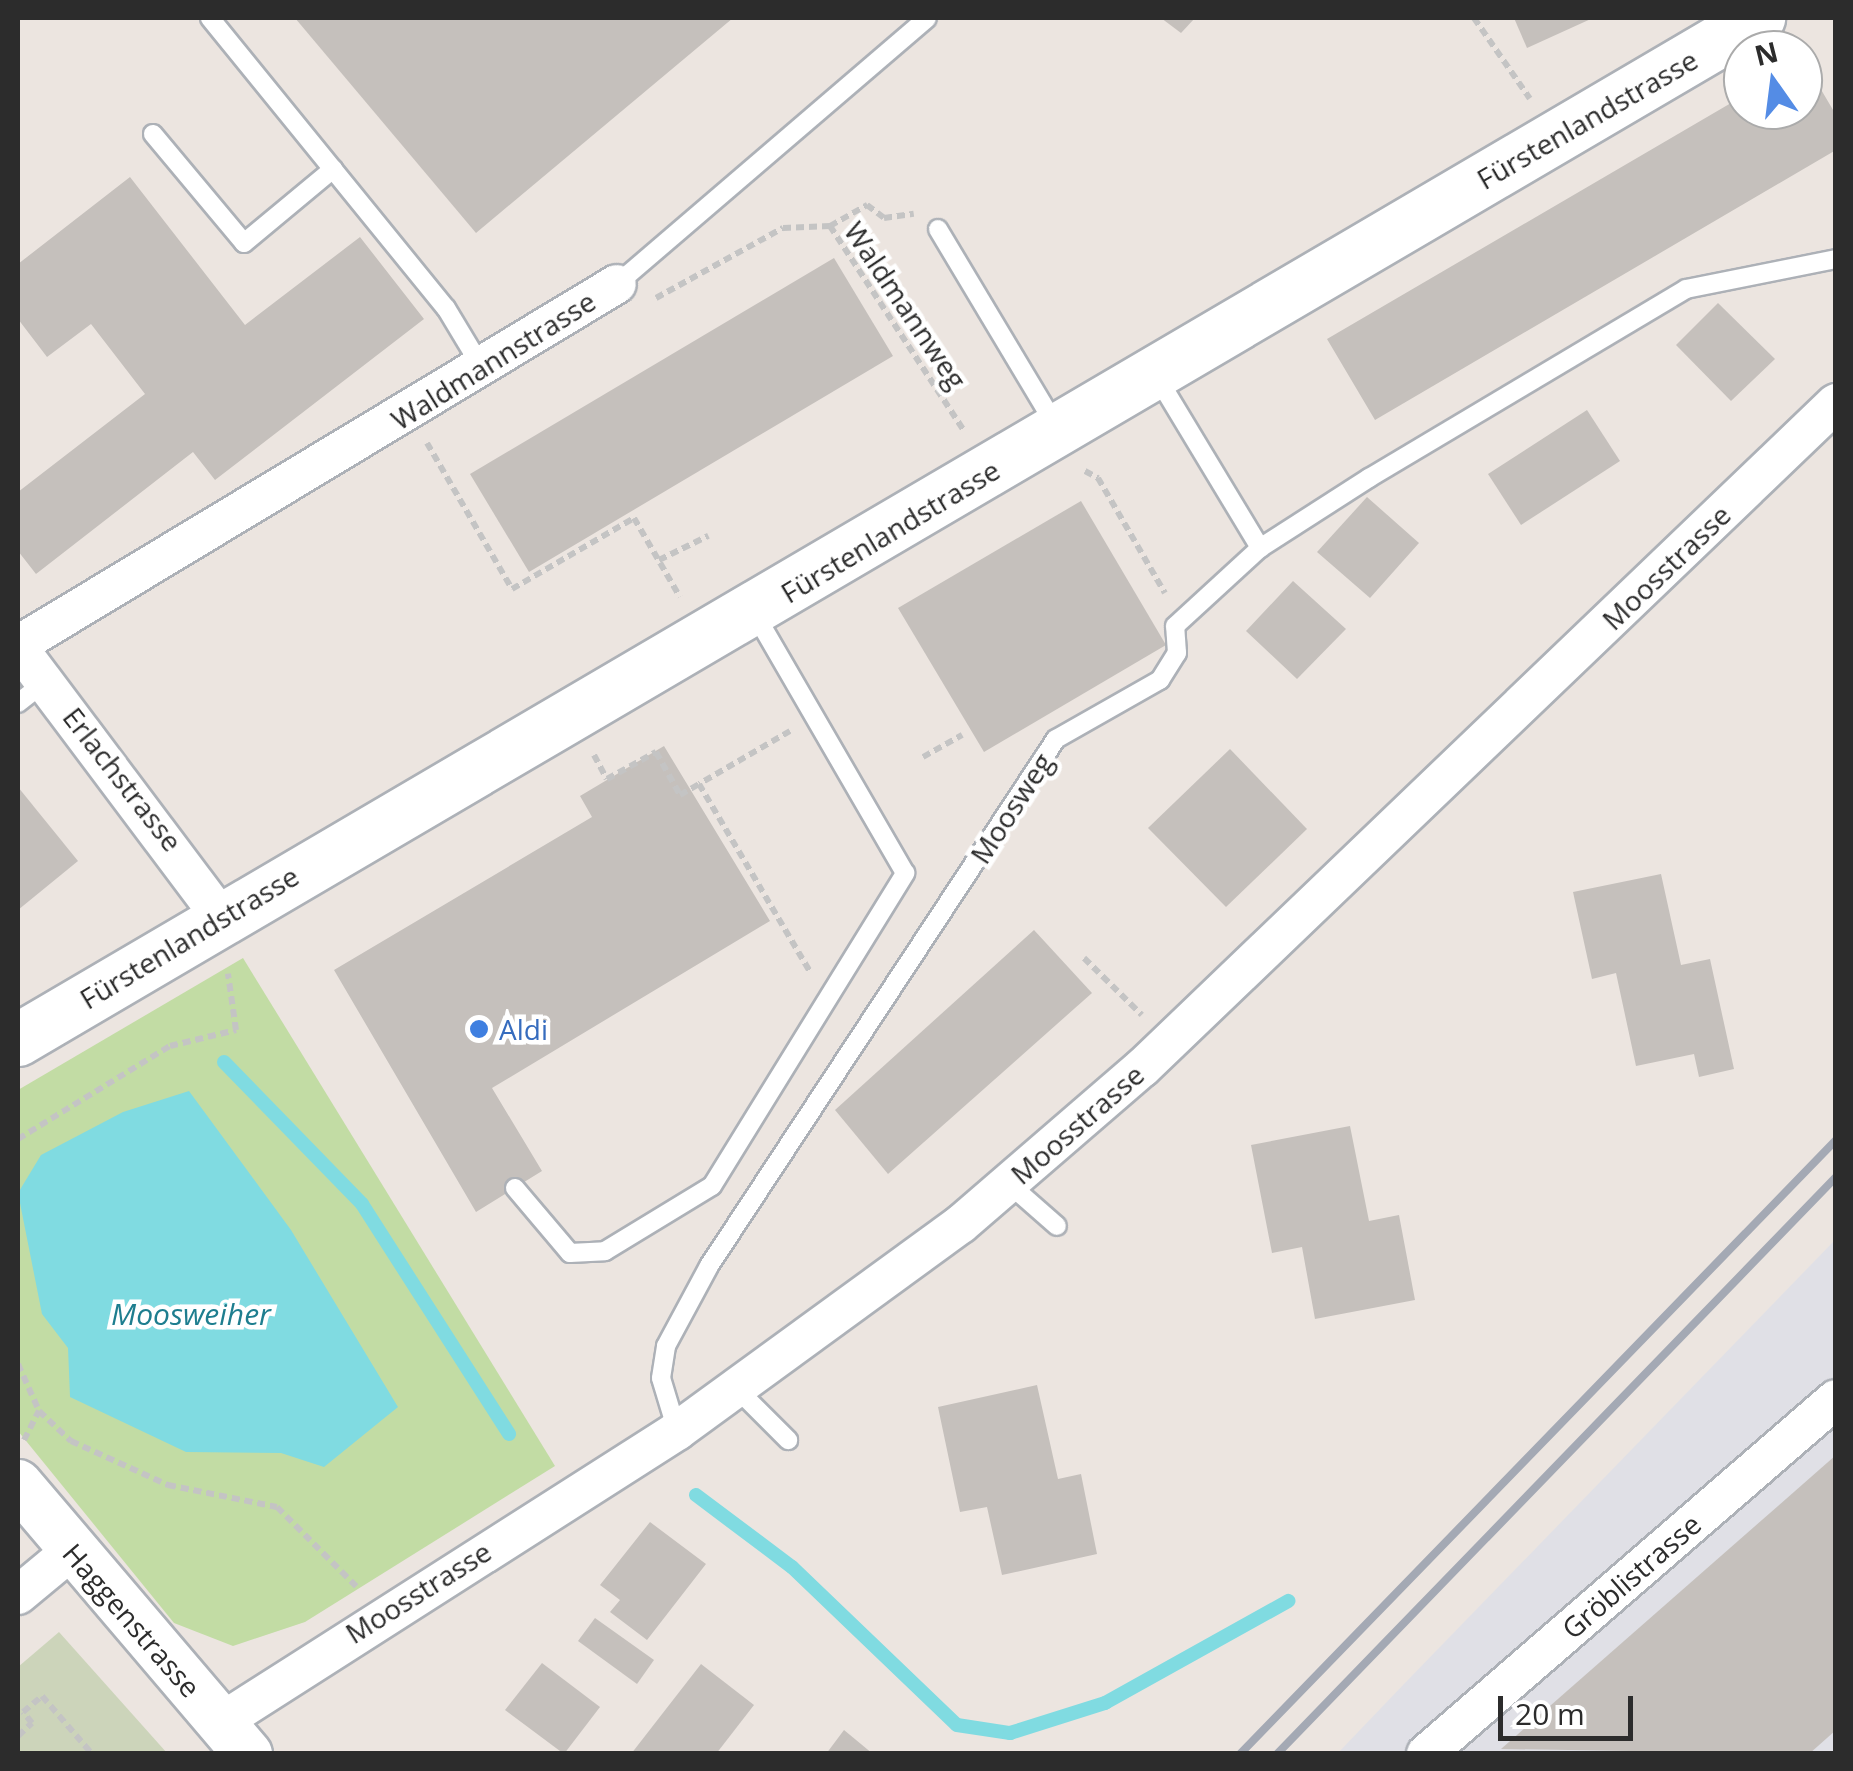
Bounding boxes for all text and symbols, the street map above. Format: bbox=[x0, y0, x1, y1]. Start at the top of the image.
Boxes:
north arrow bbox=[1723, 30, 1823, 130]
text: N bbox=[1751, 32, 1782, 74]
street label: Fürstenlandstrasse bbox=[1471, 42, 1703, 196]
street label: Waldmannweg bbox=[838, 215, 974, 395]
street label: Waldmannstrasse bbox=[385, 284, 601, 436]
street label: Fürstenlandstrasse bbox=[775, 452, 1005, 610]
street label: Moosstrasse bbox=[1595, 498, 1737, 636]
street label: Erlachstrasse bbox=[57, 701, 189, 857]
street label: Moosweg bbox=[963, 747, 1059, 869]
street label: Fürstenlandstrasse bbox=[74, 858, 304, 1016]
place label: Aldi bbox=[499, 1012, 548, 1046]
marker: Aldi bbox=[468, 1018, 490, 1040]
street label: Moosstrasse bbox=[1004, 1057, 1150, 1191]
water label: Moosweiher bbox=[111, 1296, 271, 1332]
street label: Gröblistrasse bbox=[1555, 1507, 1707, 1645]
street label: Moosstrasse bbox=[339, 1534, 497, 1650]
street label: Haggenstrasse bbox=[56, 1536, 208, 1704]
scale bar bbox=[1503, 1676, 1638, 1738]
text: 20 m bbox=[1515, 1693, 1585, 1734]

